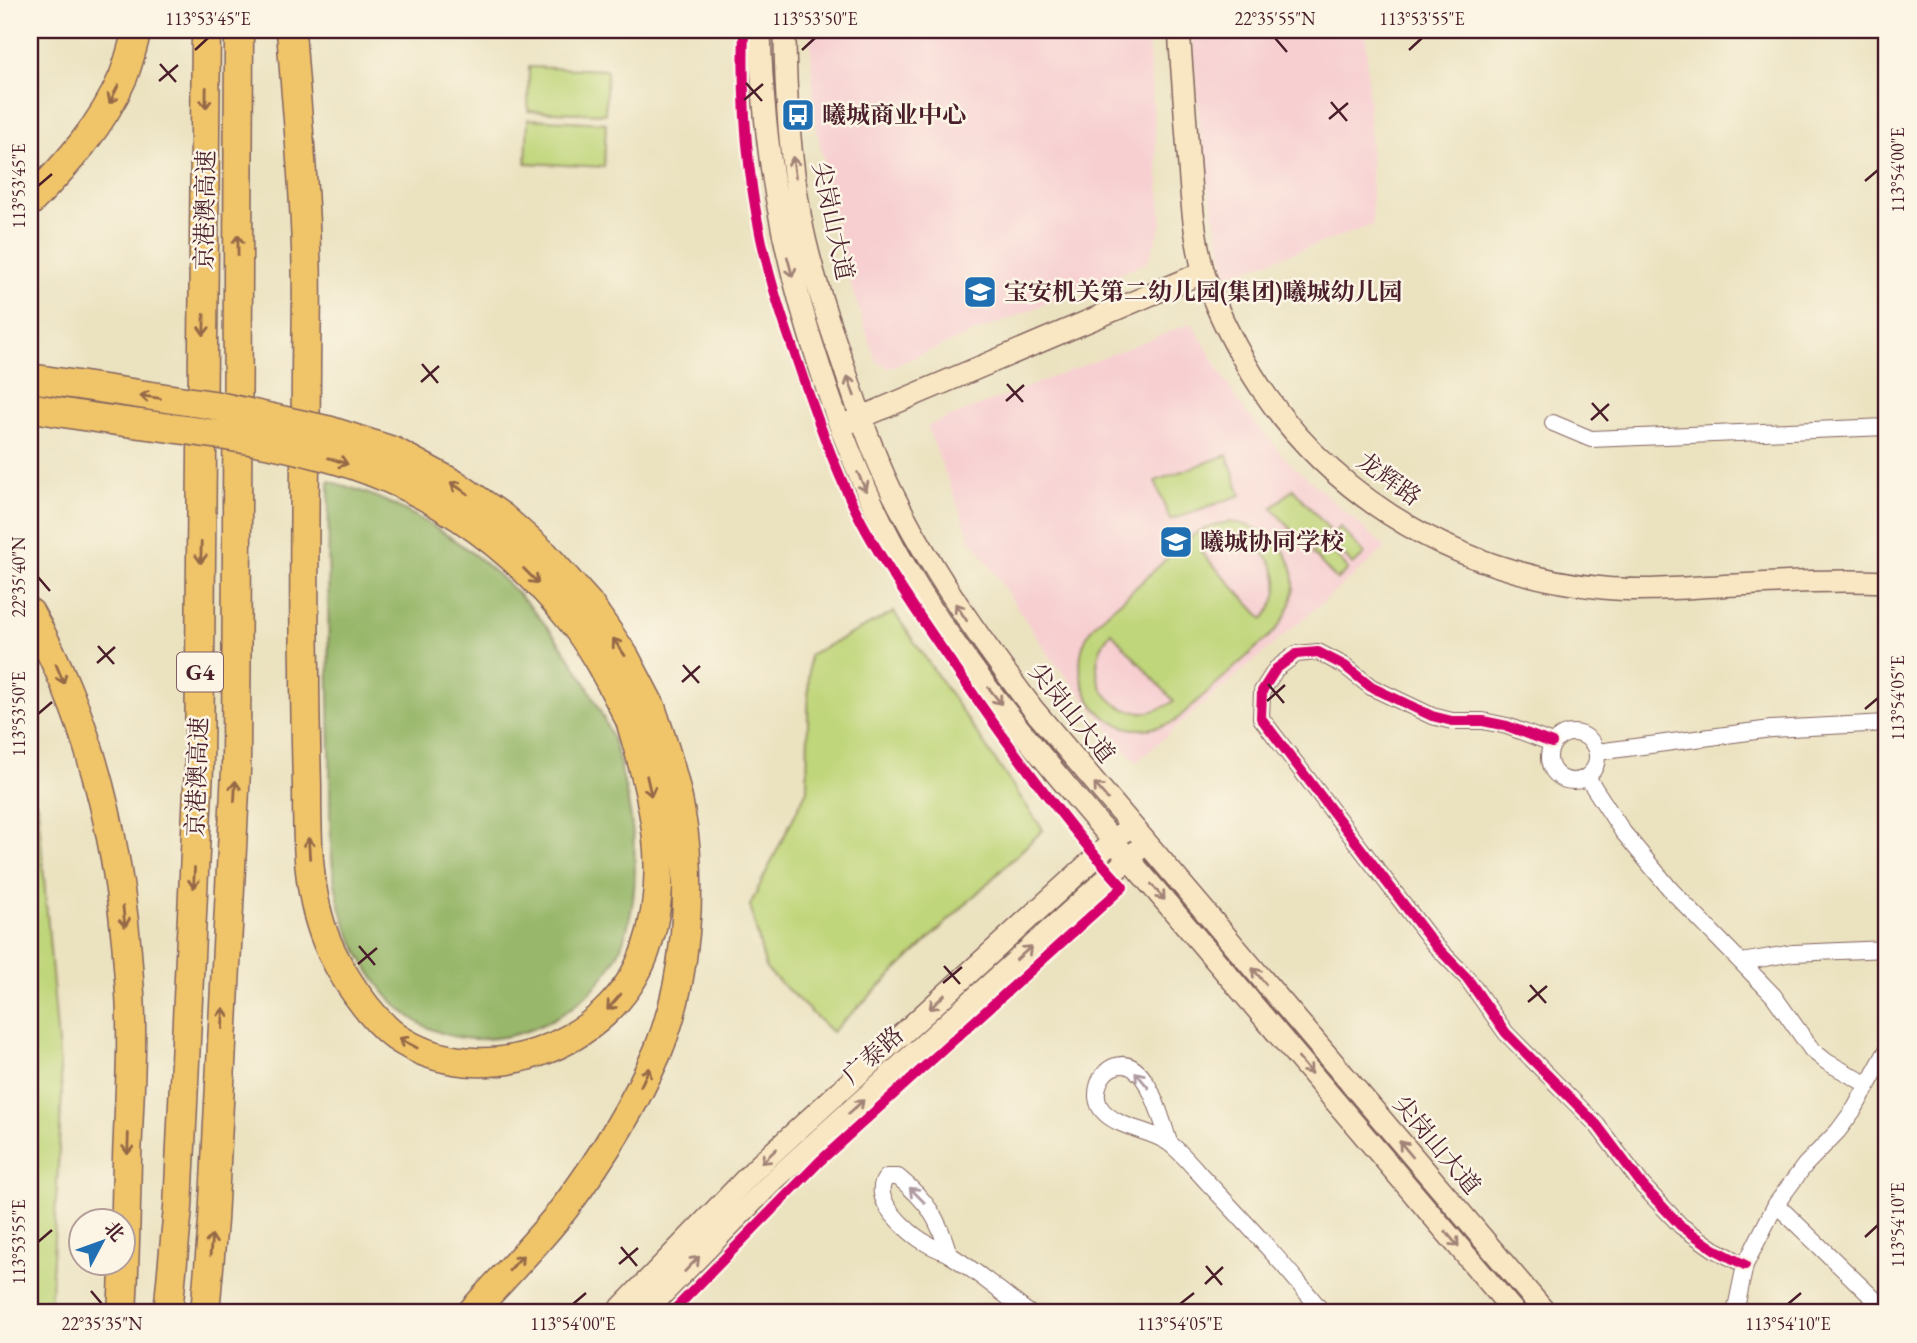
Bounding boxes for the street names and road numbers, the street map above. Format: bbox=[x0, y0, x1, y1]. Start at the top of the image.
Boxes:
street label: 京港澳高速 bbox=[188, 150, 221, 270]
street label: 尖岗山大道 bbox=[806, 159, 861, 283]
street label: 龙辉路 bbox=[1351, 445, 1428, 512]
road number: G4 bbox=[177, 652, 223, 692]
street label: 尖岗山大道 bbox=[1023, 656, 1122, 769]
street label: 京港澳高速 bbox=[179, 716, 214, 837]
street label: 广泰路 bbox=[836, 1019, 910, 1090]
street label: 尖岗山大道 bbox=[1387, 1089, 1488, 1201]

